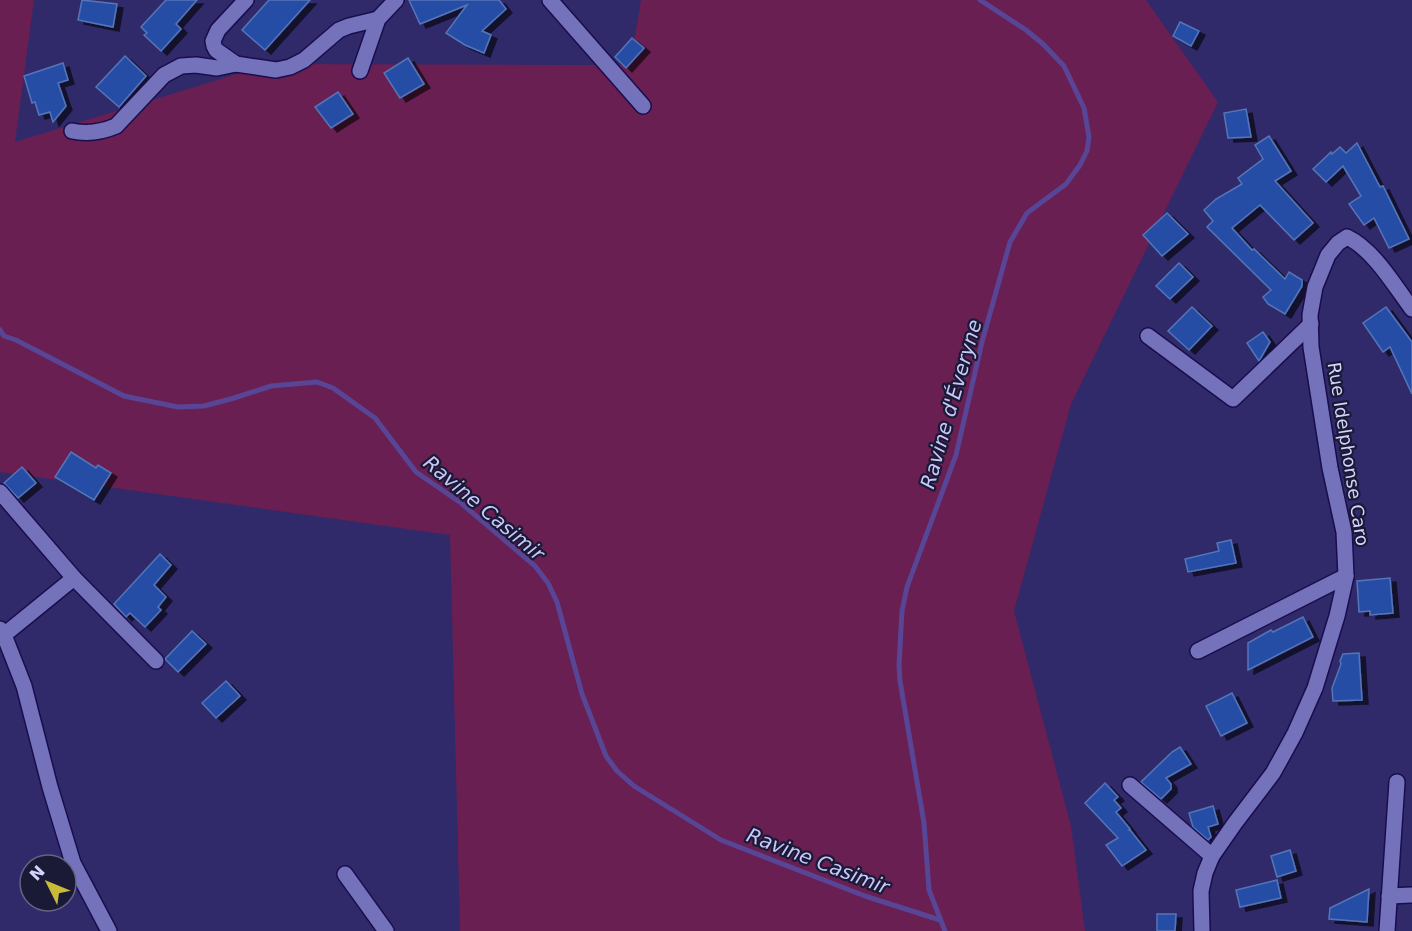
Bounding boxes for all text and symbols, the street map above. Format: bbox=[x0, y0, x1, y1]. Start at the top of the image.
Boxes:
water label: Ravine d'Éveryne bbox=[915, 317, 987, 491]
street label: Rue Idelphonse Caro bbox=[1324, 361, 1373, 547]
water label: Ravine Casimir bbox=[419, 450, 551, 567]
water label: Ravine Casimir bbox=[744, 823, 894, 900]
north arrow bbox=[18, 853, 78, 913]
text: N bbox=[26, 862, 49, 884]

